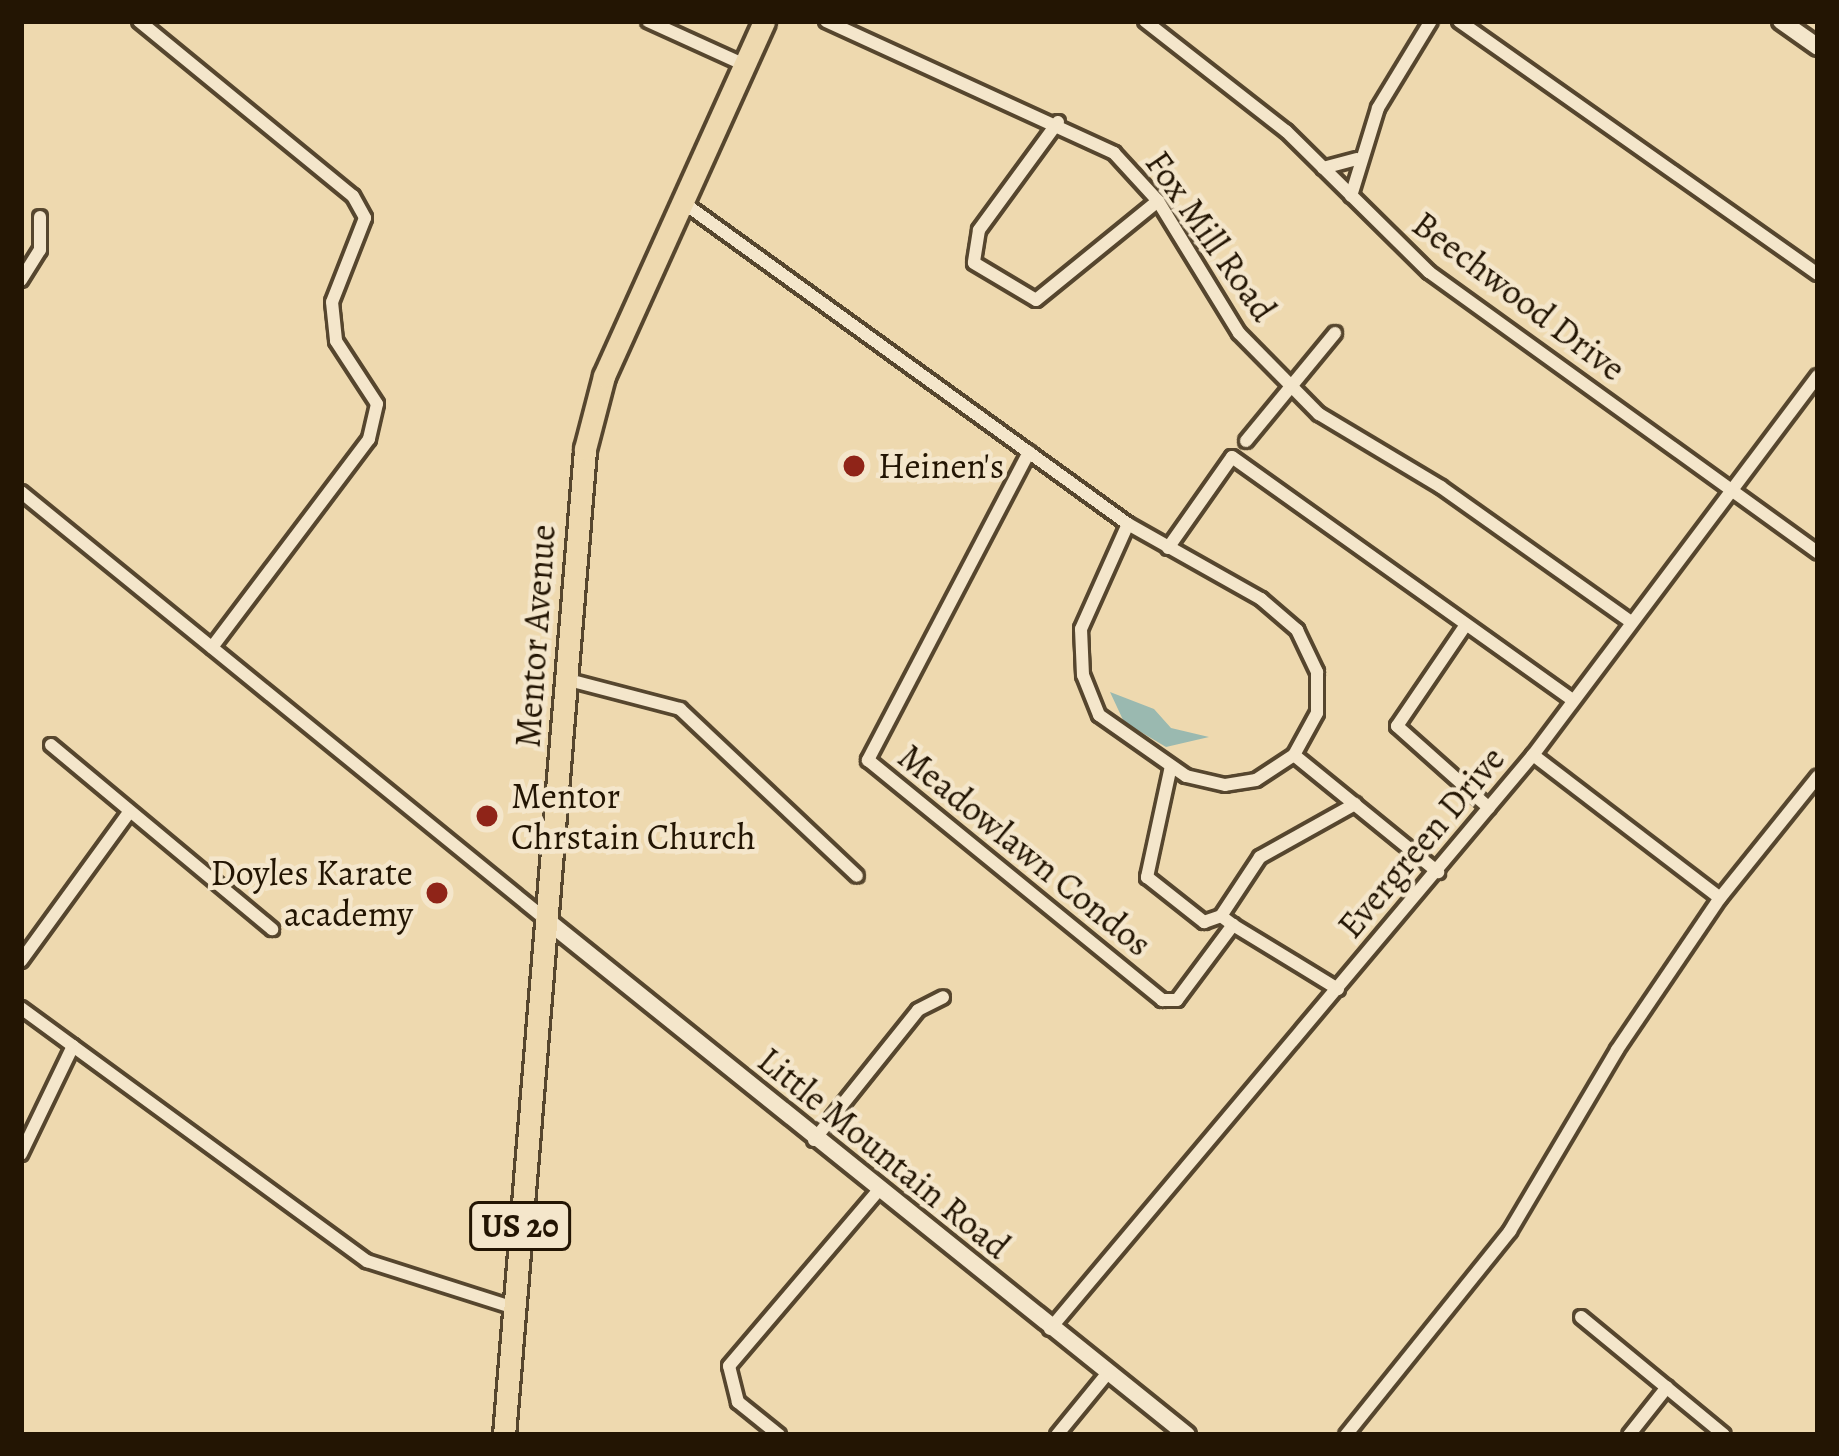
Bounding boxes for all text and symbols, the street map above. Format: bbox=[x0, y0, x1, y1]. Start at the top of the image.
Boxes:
street label: Fox Mill Road bbox=[1136, 142, 1286, 330]
street label: Beechwood Drive bbox=[1404, 202, 1634, 390]
place label: Heinen's bbox=[878, 444, 1004, 488]
marker: Heinen's bbox=[841, 453, 867, 479]
street label: Mentor Avenue bbox=[506, 523, 564, 749]
street label: Meadowlawn Condos bbox=[890, 735, 1160, 965]
street label: Evergreen Drive bbox=[1328, 737, 1514, 947]
place label: Mentor Chrstain Church bbox=[511, 773, 756, 858]
marker: Mentor Chrstain Church bbox=[474, 803, 500, 829]
place label: Doyles Karate academy bbox=[211, 850, 413, 935]
marker: Doyles Karate academy bbox=[424, 880, 450, 906]
street label: Little Mountain Road bbox=[749, 1038, 1019, 1268]
road number: US 20 bbox=[469, 1199, 571, 1253]

